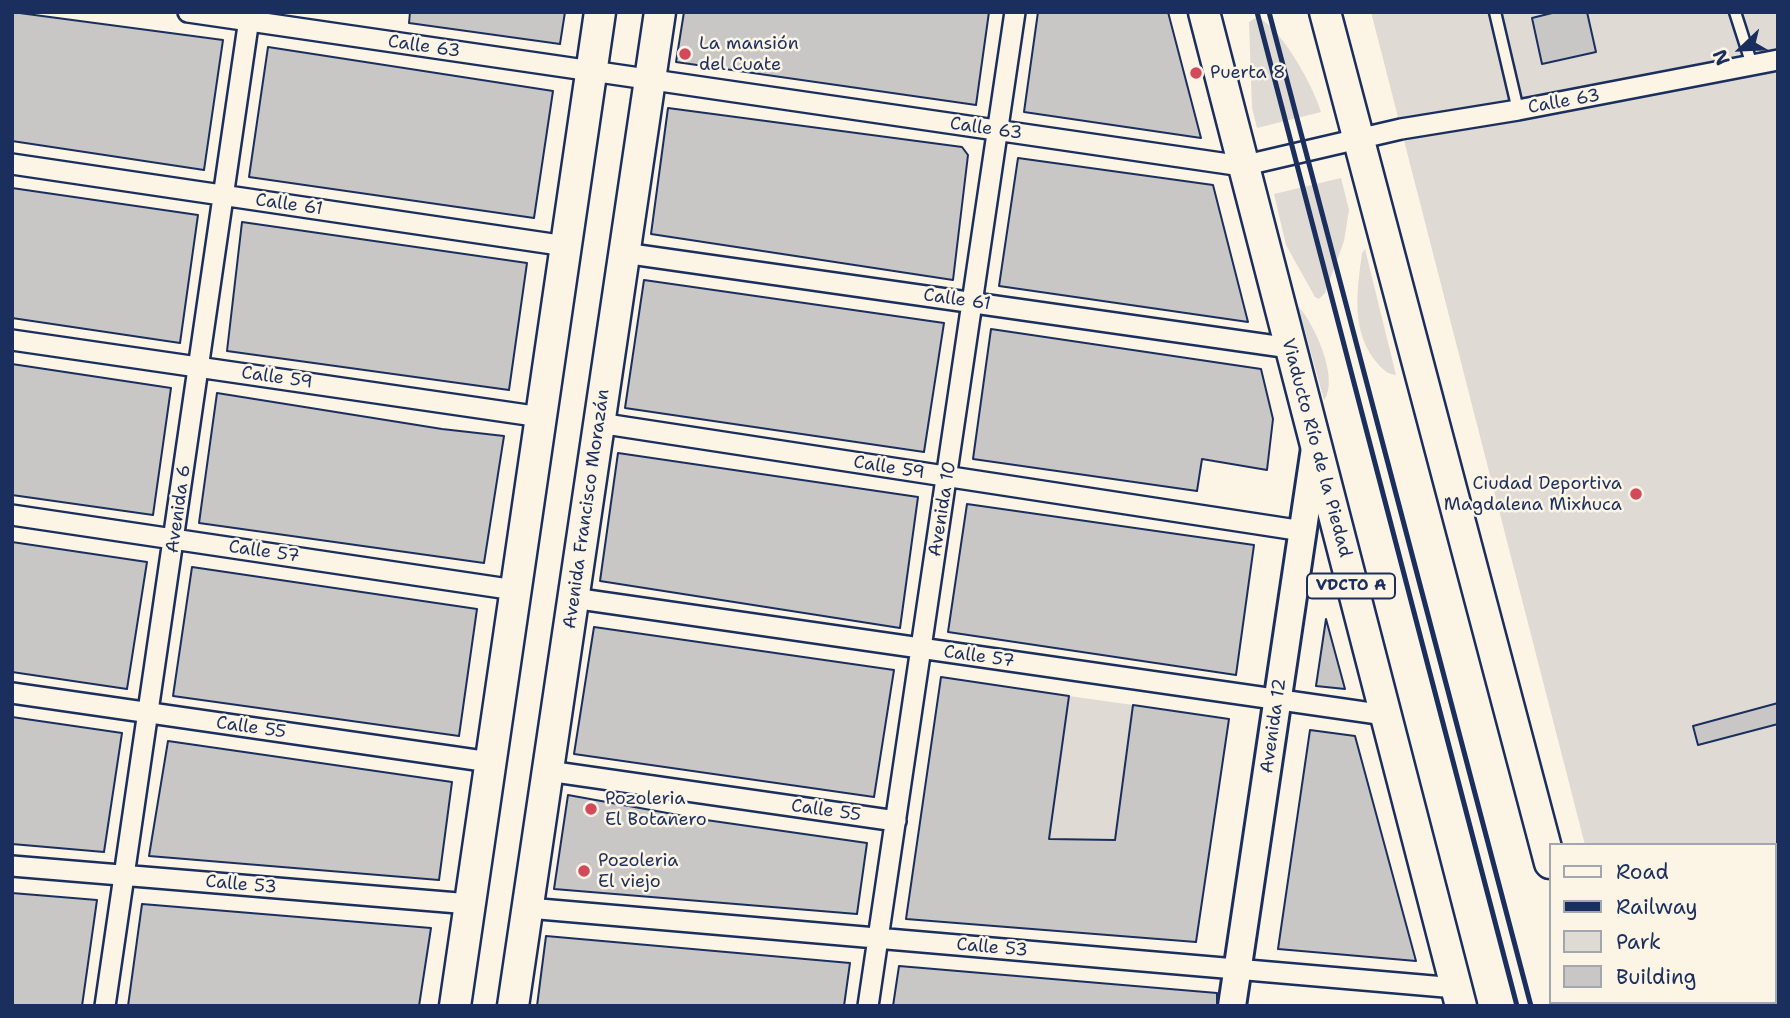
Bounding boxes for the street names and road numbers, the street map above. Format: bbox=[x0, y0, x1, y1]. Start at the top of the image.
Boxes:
street label: Calle 63 bbox=[386, 31, 462, 63]
street label: Calle 63 bbox=[1526, 85, 1602, 119]
street label: Calle 63 bbox=[948, 113, 1024, 145]
street label: Calle 61 bbox=[254, 190, 324, 220]
street label: Calle 61 bbox=[922, 285, 992, 315]
street label: Viaducto Río de la Piedad bbox=[1276, 336, 1356, 560]
street label: Calle 59 bbox=[240, 362, 314, 394]
street label: Avenida Francisco Morazán bbox=[559, 388, 615, 630]
street label: Calle 59 bbox=[852, 452, 926, 484]
street label: Avenida 10 bbox=[925, 460, 961, 558]
street label: Avenida 6 bbox=[162, 463, 196, 555]
street label: Calle 57 bbox=[227, 536, 301, 568]
road number: VDCTO A bbox=[1307, 573, 1395, 598]
street label: Calle 57 bbox=[942, 641, 1016, 673]
street label: Avenida 12 bbox=[1257, 677, 1291, 775]
street label: Calle 55 bbox=[215, 712, 287, 744]
street label: Calle 55 bbox=[790, 795, 862, 827]
street label: Calle 53 bbox=[204, 871, 278, 899]
street label: Calle 53 bbox=[955, 934, 1029, 962]

